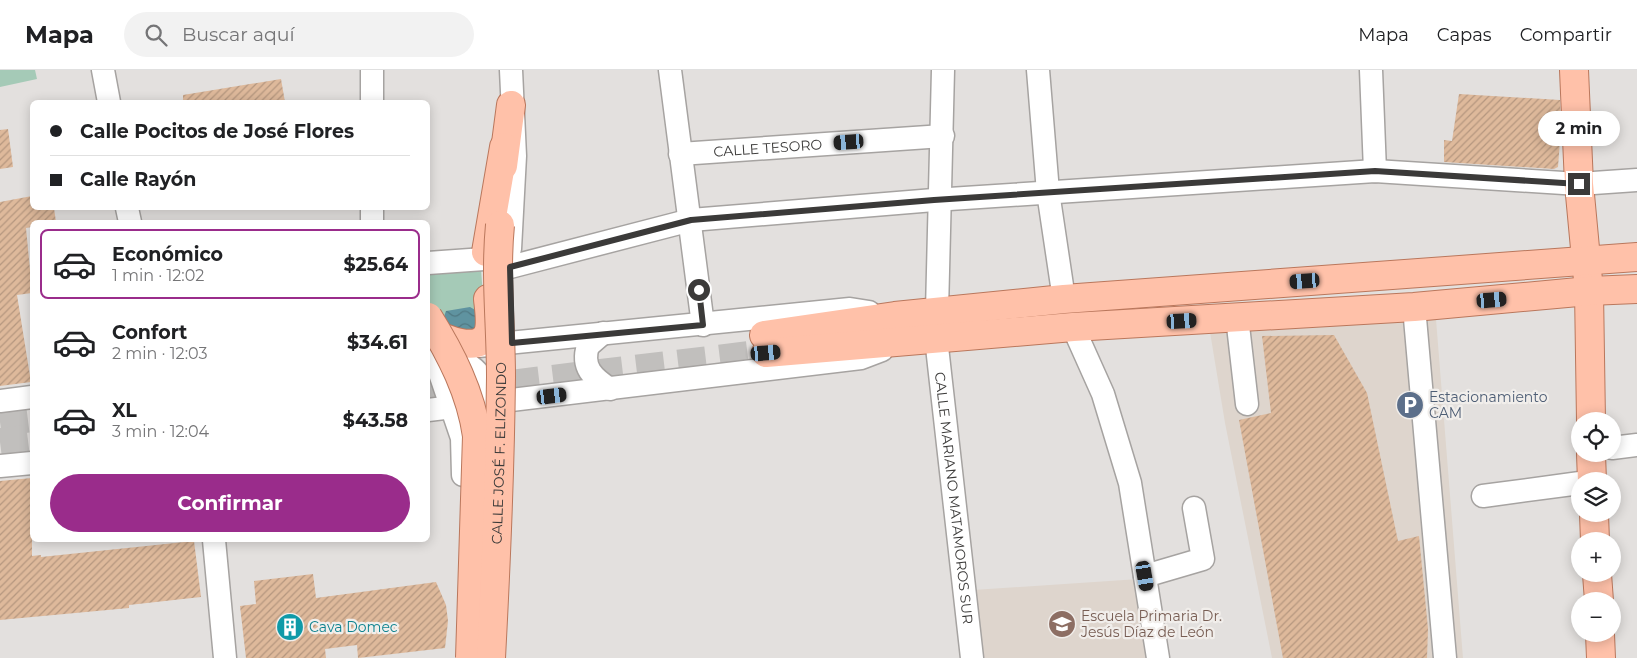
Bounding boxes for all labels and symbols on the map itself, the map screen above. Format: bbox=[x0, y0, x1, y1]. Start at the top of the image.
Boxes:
callout: 2 min bbox=[1538, 112, 1620, 146]
car bbox=[833, 133, 864, 151]
street label: CALLE TESORO bbox=[713, 135, 823, 161]
route end bbox=[1568, 173, 1590, 195]
car bbox=[1289, 272, 1320, 290]
route start bbox=[688, 279, 710, 301]
car bbox=[1476, 291, 1507, 309]
car bbox=[1166, 313, 1197, 329]
car bbox=[750, 344, 781, 362]
street label: CALLE JOSÉ F. ELIZONDO bbox=[487, 362, 510, 545]
street label: CALLE MARIANO MATAMOROS SUR bbox=[931, 371, 977, 625]
car bbox=[536, 387, 567, 405]
place label: Estacionamiento CAM bbox=[1429, 388, 1548, 422]
parking icon: Estacionamiento CAM bbox=[1395, 390, 1425, 420]
car bbox=[1135, 560, 1154, 592]
place label: Escuela Primaria Dr. Jesús Díaz de León bbox=[1080, 607, 1222, 641]
school or university icon: Escuela Primaria Dr. Jesús Díaz de León bbox=[1047, 609, 1077, 639]
building icon: Cava Domec bbox=[275, 612, 305, 642]
place label: Cava Domec bbox=[309, 618, 398, 636]

